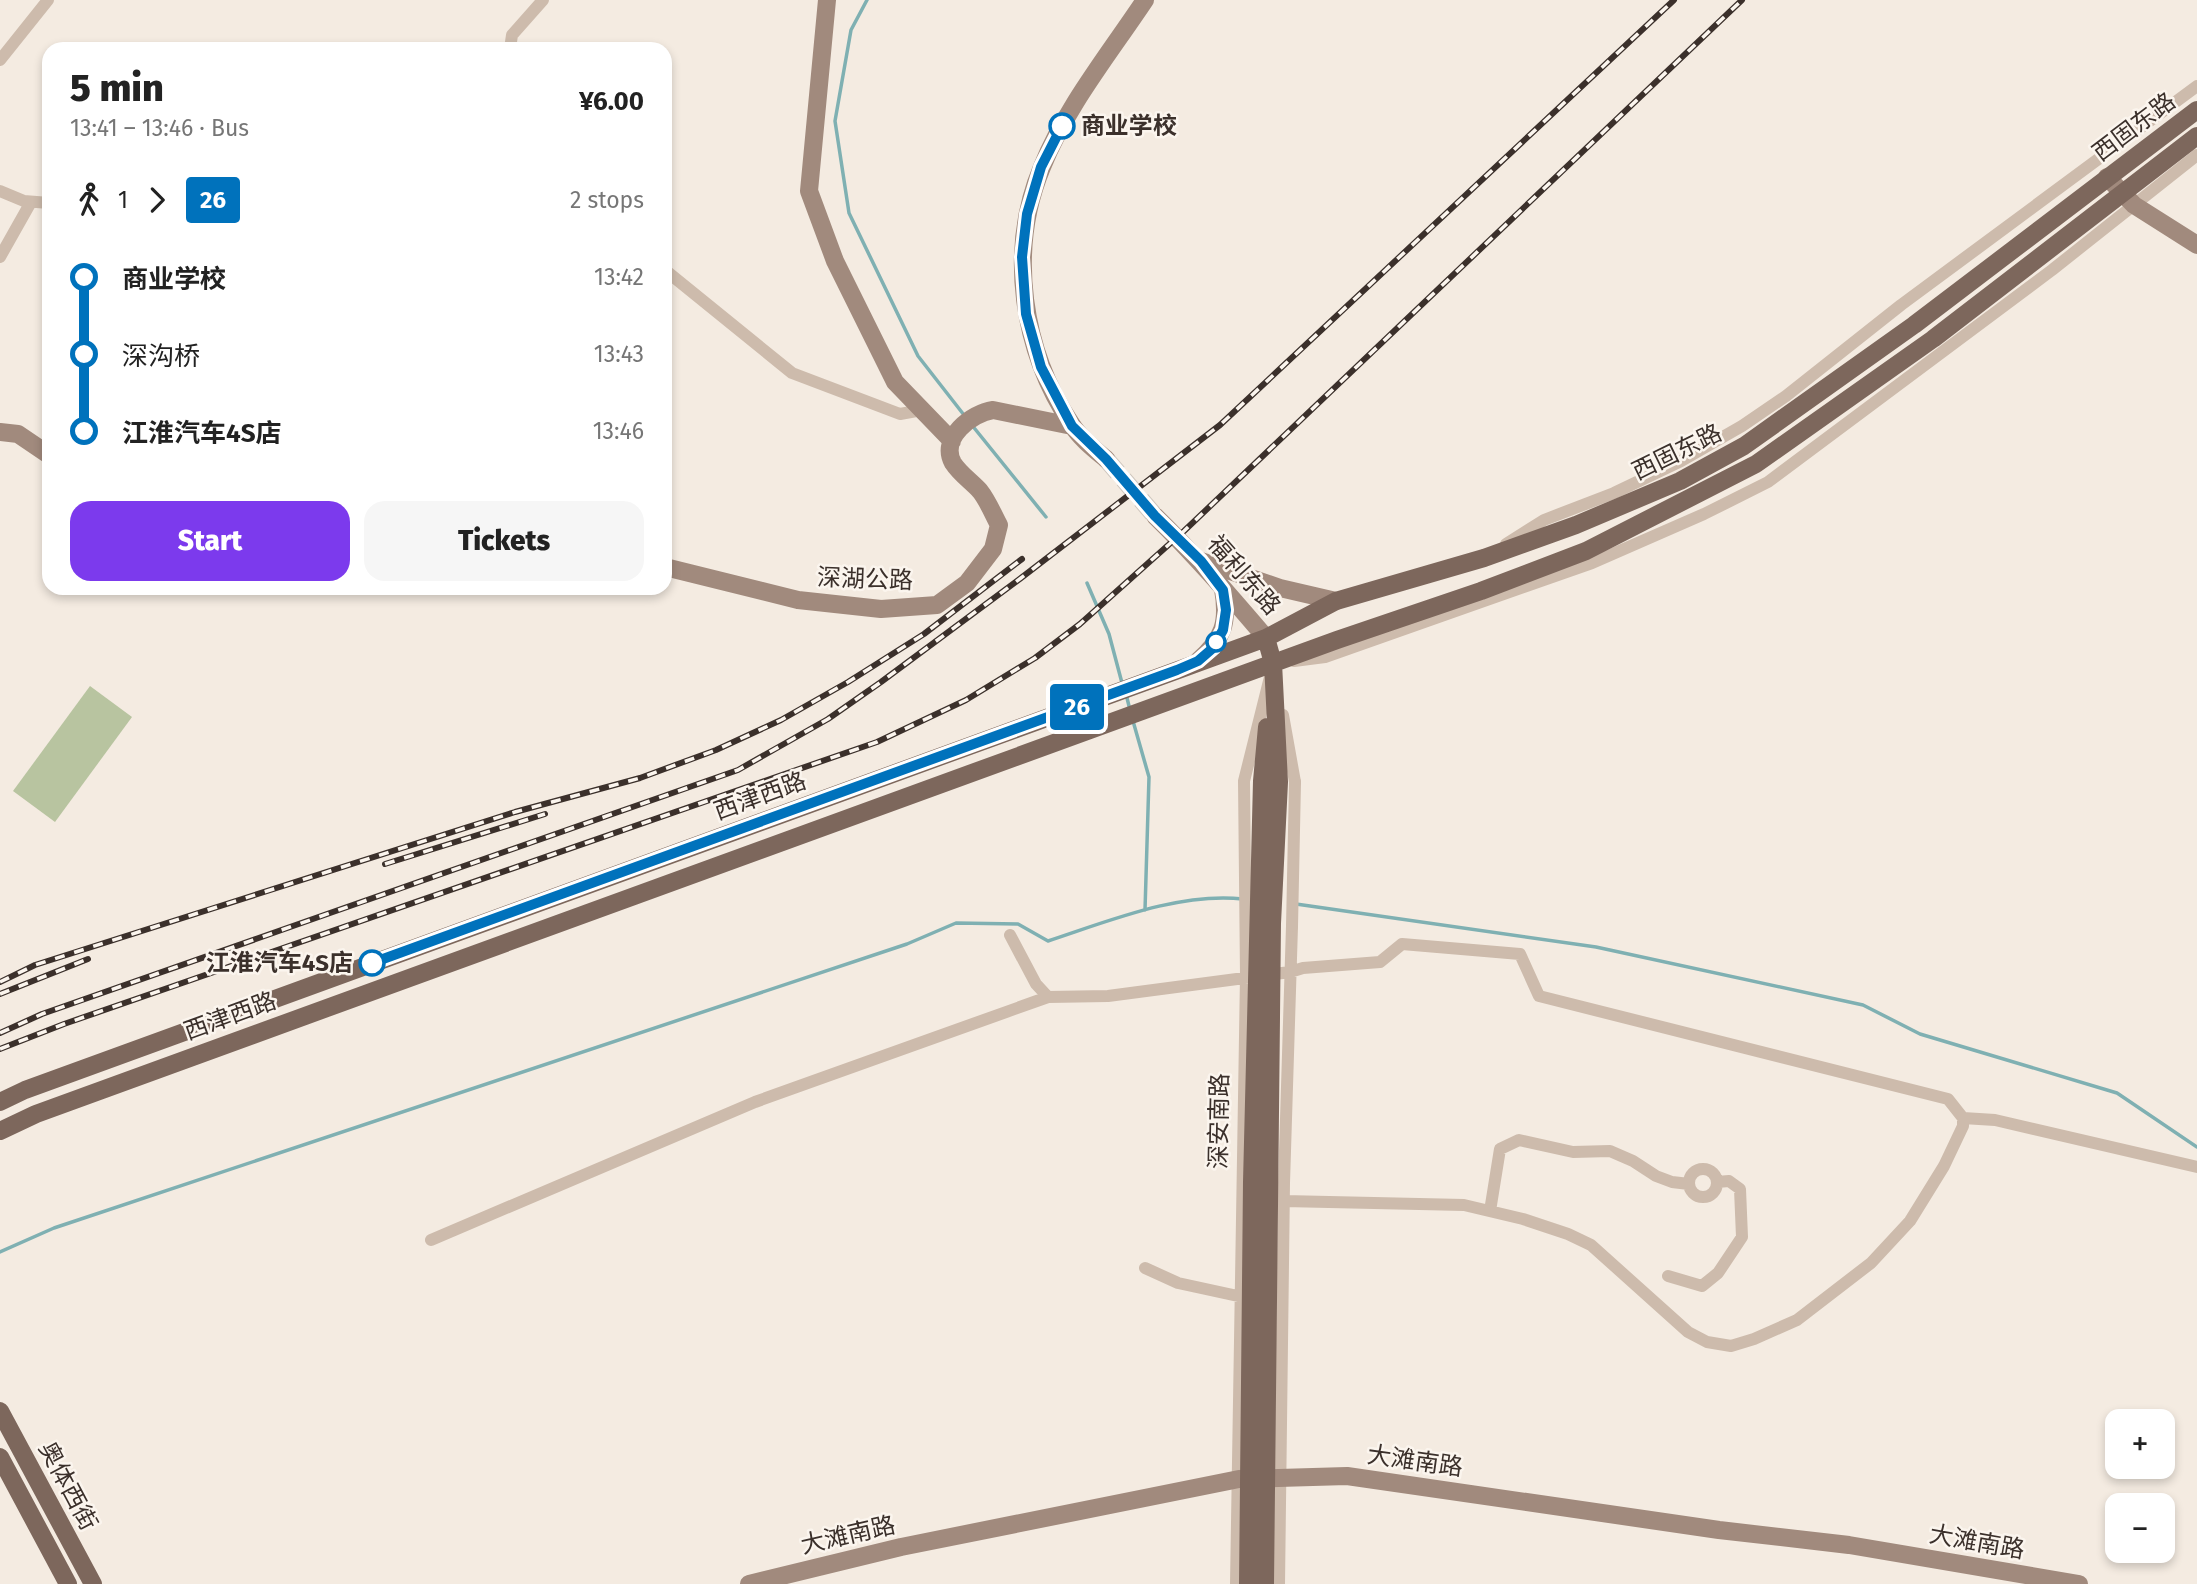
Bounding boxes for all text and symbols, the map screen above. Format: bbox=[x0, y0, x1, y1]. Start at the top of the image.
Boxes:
text: 5 min bbox=[70, 65, 164, 111]
text: ¥6.00 bbox=[579, 86, 644, 117]
street label: 西固东路 bbox=[2087, 87, 2181, 167]
place label: 商业学校 bbox=[1081, 112, 1177, 140]
marker: 商业学校 bbox=[1049, 113, 1075, 139]
text: 13:41 – 13:46 · Bus bbox=[70, 114, 249, 142]
icon: walk bbox=[70, 181, 108, 219]
icon: forward bbox=[138, 181, 176, 219]
text: 1 bbox=[118, 186, 128, 214]
text: 26 bbox=[200, 186, 226, 214]
text: 2 stops bbox=[570, 186, 644, 214]
text: 13:42 bbox=[594, 263, 644, 291]
text: 商业学校 bbox=[122, 264, 226, 295]
text: 13:43 bbox=[594, 340, 644, 368]
text: 深沟桥 bbox=[122, 341, 200, 372]
text: 13:46 bbox=[593, 417, 644, 445]
text: 江淮汽车4S店 bbox=[122, 418, 282, 449]
street label: 西固东路 bbox=[1628, 418, 1726, 486]
button: Start bbox=[70, 501, 350, 581]
button: Tickets bbox=[364, 501, 644, 581]
street label: 福利东路 bbox=[1202, 530, 1286, 620]
street label: 深湖公路 bbox=[817, 563, 913, 595]
unlabelled marker bbox=[1206, 632, 1226, 652]
line badge: 26 bbox=[1046, 684, 1108, 730]
text: 26 bbox=[1064, 693, 1090, 721]
street label: 西津西路 bbox=[710, 766, 810, 826]
place label: 江淮汽车4S店 bbox=[206, 949, 353, 977]
marker: 江淮汽车4S店 bbox=[359, 950, 385, 976]
street label: 西津西路 bbox=[180, 986, 280, 1046]
street label: 深安南路 bbox=[1204, 1073, 1234, 1169]
map controls bbox=[2105, 1409, 2175, 1563]
button: + bbox=[2105, 1409, 2175, 1479]
street label: 奥体西街 bbox=[33, 1437, 103, 1535]
street label: 大滩南路 bbox=[1366, 1440, 1464, 1482]
button: − bbox=[2105, 1493, 2175, 1563]
street label: 大滩南路 bbox=[798, 1511, 898, 1559]
street label: 大滩南路 bbox=[1927, 1520, 2027, 1564]

